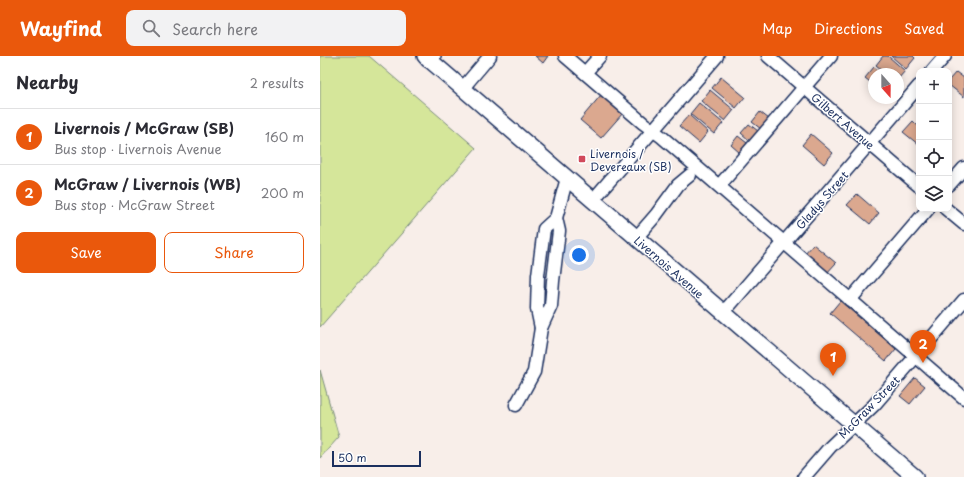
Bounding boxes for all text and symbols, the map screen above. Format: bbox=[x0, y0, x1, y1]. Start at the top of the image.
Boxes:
search box bbox=[126, 10, 406, 46]
text: Wayfind bbox=[20, 14, 102, 42]
icon: search bbox=[140, 17, 162, 39]
text: Search here bbox=[172, 17, 258, 40]
text: Map bbox=[762, 18, 792, 39]
text: Directions bbox=[814, 18, 882, 39]
text: Saved bbox=[904, 18, 944, 39]
north arrow bbox=[868, 68, 904, 104]
map controls bbox=[916, 68, 952, 212]
button: + bbox=[916, 68, 952, 104]
text: Nearby bbox=[16, 69, 78, 95]
text: 2 results bbox=[250, 73, 304, 92]
street label: Gilbert Avenue bbox=[808, 89, 878, 153]
button: − bbox=[916, 104, 952, 140]
text: Livernois / McGraw (SB) bbox=[54, 116, 234, 139]
text: 1 bbox=[26, 127, 32, 146]
text: 160 m bbox=[265, 127, 304, 146]
text: Bus stop · Livernois Avenue bbox=[54, 139, 222, 158]
button: locate bbox=[916, 140, 952, 176]
place label: Livernois / Devereaux (SB) bbox=[590, 145, 672, 175]
marker: Livernois / Devereaux (SB) bbox=[577, 154, 587, 164]
street label: Gladys Street bbox=[792, 167, 853, 233]
text: McGraw / Livernois (WB) bbox=[54, 172, 241, 195]
button: layers bbox=[916, 176, 952, 212]
text: 2 bbox=[24, 183, 34, 202]
text: 200 m bbox=[261, 183, 304, 202]
text: Bus stop · McGraw Street bbox=[54, 195, 215, 214]
button: Save bbox=[16, 232, 156, 273]
button: Share bbox=[164, 232, 304, 273]
street label: Livernois Avenue bbox=[630, 232, 708, 302]
your location bbox=[569, 245, 589, 265]
pin: 2 bbox=[910, 330, 936, 363]
pin: 1 bbox=[820, 343, 846, 376]
street label: McGraw Street bbox=[834, 371, 904, 442]
scale bar bbox=[332, 449, 421, 468]
text: 50 m bbox=[338, 449, 367, 466]

